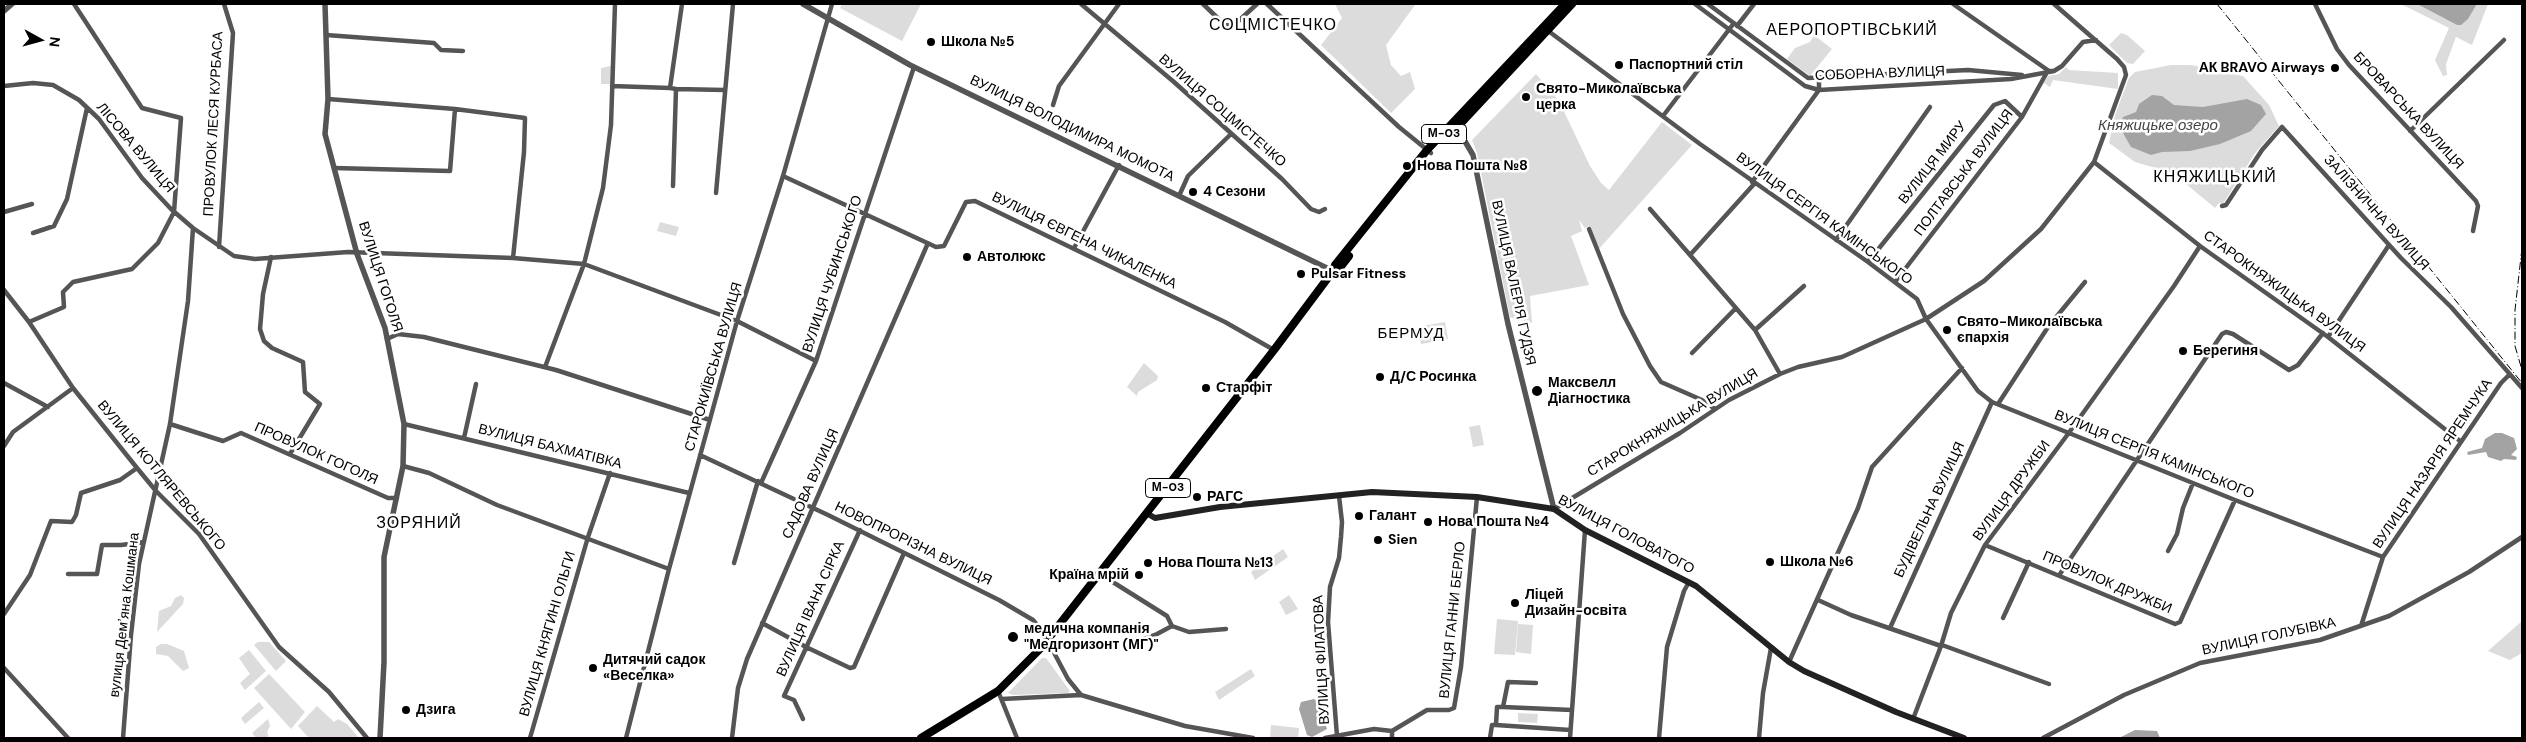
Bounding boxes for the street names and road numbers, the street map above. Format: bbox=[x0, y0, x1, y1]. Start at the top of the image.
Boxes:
street label: ПРОВУЛОК ЛЕСЯ КУРБАСА bbox=[201, 31, 227, 217]
street label: БРОВАРСЬКА ВУЛИЦЯ bbox=[2349, 49, 2467, 173]
street label: ВУЛИЦЯ СОЦМІСТЕЧКО bbox=[1155, 51, 1289, 171]
street label: СОБОРНА ВУЛИЦЯ bbox=[1815, 63, 1945, 85]
street label: ВУЛИЦЯ ВОЛОДИМИРА МОМОТА bbox=[967, 72, 1177, 186]
street label: ЛІСОВА ВУЛИЦЯ bbox=[92, 99, 178, 197]
street label: ПОЛТАВСЬКА ВУЛИЦЯ bbox=[1911, 107, 2017, 239]
street label: ВУЛИЦЯ МИРУ bbox=[1895, 118, 1971, 208]
road number: М-03 bbox=[1422, 125, 1466, 144]
street label: ВУЛИЦЯ СЕРГІЯ КАМІНСЬКОГО bbox=[1733, 149, 1915, 289]
street label: ЗАЛІЗНИЧНА ВУЛИЦЯ bbox=[2320, 152, 2432, 274]
street label: ВУЛИЦЯ ЄВГЕНА ЧИКАЛЕНКА bbox=[989, 189, 1179, 293]
street label: ВУЛИЦЯ ЧУБИНСЬКОГО bbox=[800, 193, 866, 355]
street label: ВУЛИЦЯ ВАЛЕРІЯ ГУДЗЯ bbox=[1487, 199, 1539, 367]
street label: ВУЛИЦЯ ГОГОЛЯ bbox=[354, 220, 406, 334]
street label: СТАРОКНЯЖИЦЬКА ВУЛИЦЯ bbox=[2200, 228, 2368, 356]
street label: СТАРОКИЇВСЬКА ВУЛИЦЯ bbox=[682, 280, 746, 454]
street label: СТАРОКНЯЖИЦЬКА ВУЛИЦЯ bbox=[1585, 365, 1761, 481]
street label: ВУЛИЦЯ НАЗАРІЯ ЯРЕМЧУКА bbox=[2370, 376, 2496, 552]
street label: ВУЛИЦЯ КОТЛЯРЕВСЬКОГО bbox=[93, 398, 229, 554]
street label: ВУЛИЦЯ СЕРГІЯ КАМІНСЬКОГО bbox=[2052, 407, 2256, 503]
street label: ПРОВУЛОК ГОГОЛЯ bbox=[251, 419, 381, 489]
street label: ВУЛИЦЯ БАХМАТІВКА bbox=[476, 421, 624, 473]
street label: САДОВА ВУЛИЦЯ bbox=[779, 426, 843, 542]
street label: ВУЛИЦЯ ДРУЖБИ bbox=[1970, 437, 2054, 545]
street label: БУДІВЕЛЬНА ВУЛИЦЯ bbox=[1891, 439, 1969, 581]
road number: М-03 bbox=[1146, 478, 1190, 498]
street label: ВУЛИЦЯ ГОЛОВАТОГО bbox=[1555, 492, 1697, 578]
street label: НОВОПРОРІЗНА ВУЛИЦЯ bbox=[832, 499, 994, 589]
street label: вулиця Демʼяна Кошмана bbox=[107, 532, 143, 698]
street label: ВУЛИЦЯ ІВАНА СІРКА bbox=[773, 539, 849, 679]
street label: ВУЛИЦЯ ГАННИ БЕРЛО bbox=[1436, 541, 1470, 699]
street label: ПРОВУЛОК ДРУЖБИ bbox=[2040, 548, 2174, 618]
street label: ВУЛИЦЯ КНЯГИНІ ОЛЬГИ bbox=[516, 549, 580, 719]
street label: ВУЛИЦЯ ФІЛАТОВА bbox=[1310, 595, 1334, 725]
street label: ВУЛИЦЯ ГОЛУБІВКА bbox=[2201, 615, 2337, 659]

